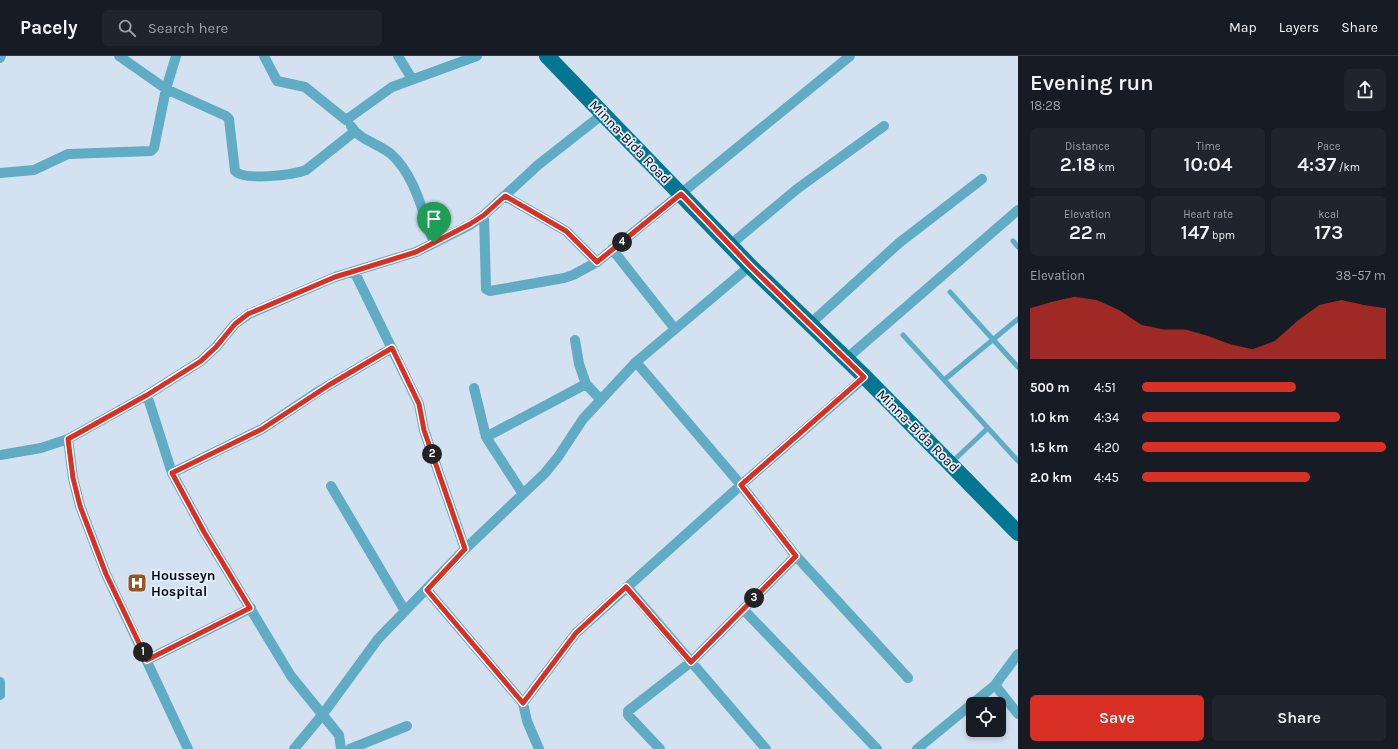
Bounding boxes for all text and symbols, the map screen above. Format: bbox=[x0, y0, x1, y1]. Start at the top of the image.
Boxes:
search box bbox=[102, 10, 382, 46]
text: Pacely bbox=[20, 17, 78, 39]
icon: search bbox=[116, 17, 138, 39]
text: Search here bbox=[148, 19, 228, 37]
text: Map bbox=[1229, 19, 1257, 36]
text: Layers bbox=[1279, 19, 1319, 36]
text: Share bbox=[1341, 19, 1378, 36]
button: share bbox=[1344, 69, 1386, 111]
text: Evening run bbox=[1030, 70, 1154, 96]
street label: Minna-Bida Road bbox=[586, 97, 674, 187]
text: 18:28 bbox=[1030, 98, 1061, 113]
text: Distance bbox=[1065, 140, 1110, 153]
text: Time bbox=[1196, 140, 1220, 153]
text: Pace bbox=[1317, 140, 1340, 153]
text: 2.18 bbox=[1060, 153, 1096, 176]
text: 10:04 bbox=[1184, 153, 1232, 176]
text: 4:37 bbox=[1297, 153, 1336, 176]
text: km bbox=[1096, 161, 1115, 174]
text: /km bbox=[1336, 161, 1360, 174]
pin bbox=[417, 202, 451, 243]
icon: arrive bbox=[423, 208, 445, 230]
text: Elevation bbox=[1064, 208, 1111, 221]
text: Heart rate bbox=[1183, 208, 1233, 221]
text: kcal bbox=[1318, 208, 1339, 221]
text: 22 bbox=[1069, 221, 1093, 244]
text: 147 bbox=[1181, 221, 1209, 244]
text: 173 bbox=[1314, 221, 1343, 244]
text: m bbox=[1093, 229, 1106, 242]
text: bpm bbox=[1209, 229, 1235, 242]
pin: 4 bbox=[612, 232, 632, 252]
text: 4 bbox=[619, 235, 625, 248]
text: Elevation bbox=[1030, 268, 1085, 283]
text: 38–57 m bbox=[1336, 268, 1386, 283]
text: 500 m bbox=[1030, 380, 1070, 395]
text: 4:51 bbox=[1094, 380, 1116, 395]
street label: Minna-Bida Road bbox=[873, 386, 963, 476]
text: 1.0 km bbox=[1030, 410, 1069, 425]
text: 4:34 bbox=[1094, 410, 1119, 425]
text: 1.5 km bbox=[1030, 440, 1068, 455]
text: 4:20 bbox=[1094, 440, 1120, 455]
pin: 2 bbox=[422, 444, 442, 464]
text: 2 bbox=[429, 447, 435, 460]
text: 2.0 km bbox=[1030, 470, 1072, 485]
text: 4:45 bbox=[1094, 470, 1119, 485]
place label: Housseyn Hospital bbox=[151, 567, 216, 600]
hospital icon: Housseyn Hospital bbox=[126, 572, 148, 594]
pin: 3 bbox=[744, 588, 764, 608]
text: 3 bbox=[751, 591, 757, 604]
pin: 1 bbox=[133, 642, 153, 662]
text: 1 bbox=[141, 645, 145, 658]
button: Save bbox=[1030, 695, 1204, 741]
button: Share bbox=[1212, 695, 1386, 741]
map controls bbox=[966, 697, 1006, 737]
button: locate bbox=[966, 697, 1006, 737]

